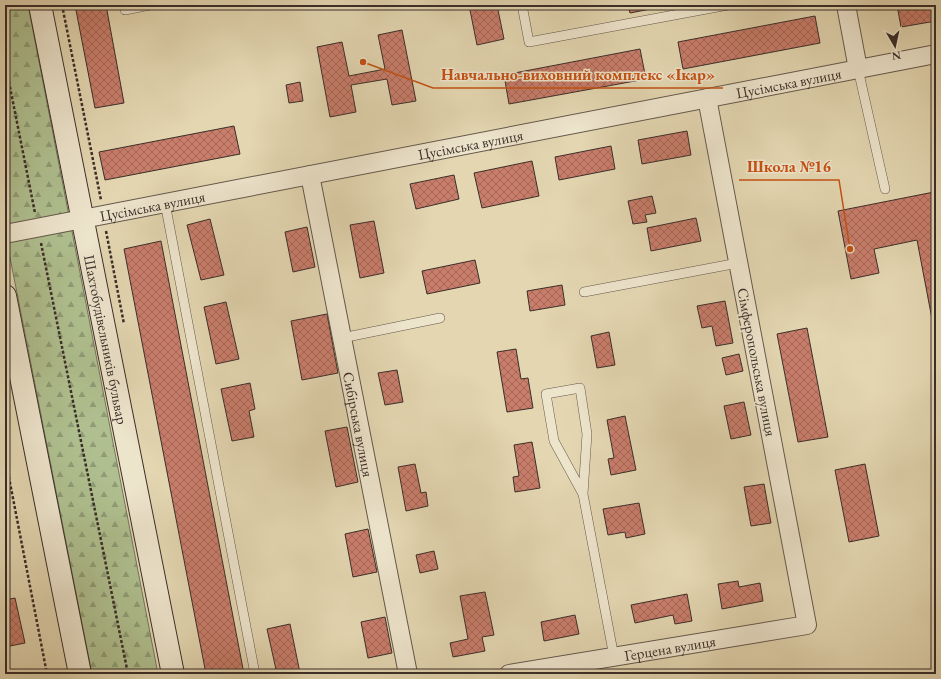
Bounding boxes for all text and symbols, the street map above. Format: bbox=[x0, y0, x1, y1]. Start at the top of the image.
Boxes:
north arrow bbox=[875, 26, 915, 66]
text: N bbox=[891, 48, 902, 64]
callout: Навчально-виховний комплекс «Ікар» bbox=[433, 60, 723, 88]
street label: Цусімська вулиця bbox=[734, 63, 843, 102]
text: Навчально-виховний комплекс «Ікар» bbox=[441, 64, 715, 85]
street label: Цусімська вулиця bbox=[416, 125, 525, 163]
callout: Школа №16 bbox=[739, 152, 839, 180]
text: Школа №16 bbox=[747, 156, 832, 177]
street label: Цусімська вулиця bbox=[98, 186, 207, 225]
street label: Шахтобудівельників бульвар bbox=[80, 253, 133, 426]
street label: Сімферопольська вулиця bbox=[733, 286, 781, 438]
street label: Сибірська вулиця bbox=[339, 370, 379, 479]
street label: Герцена вулиця bbox=[623, 631, 717, 664]

